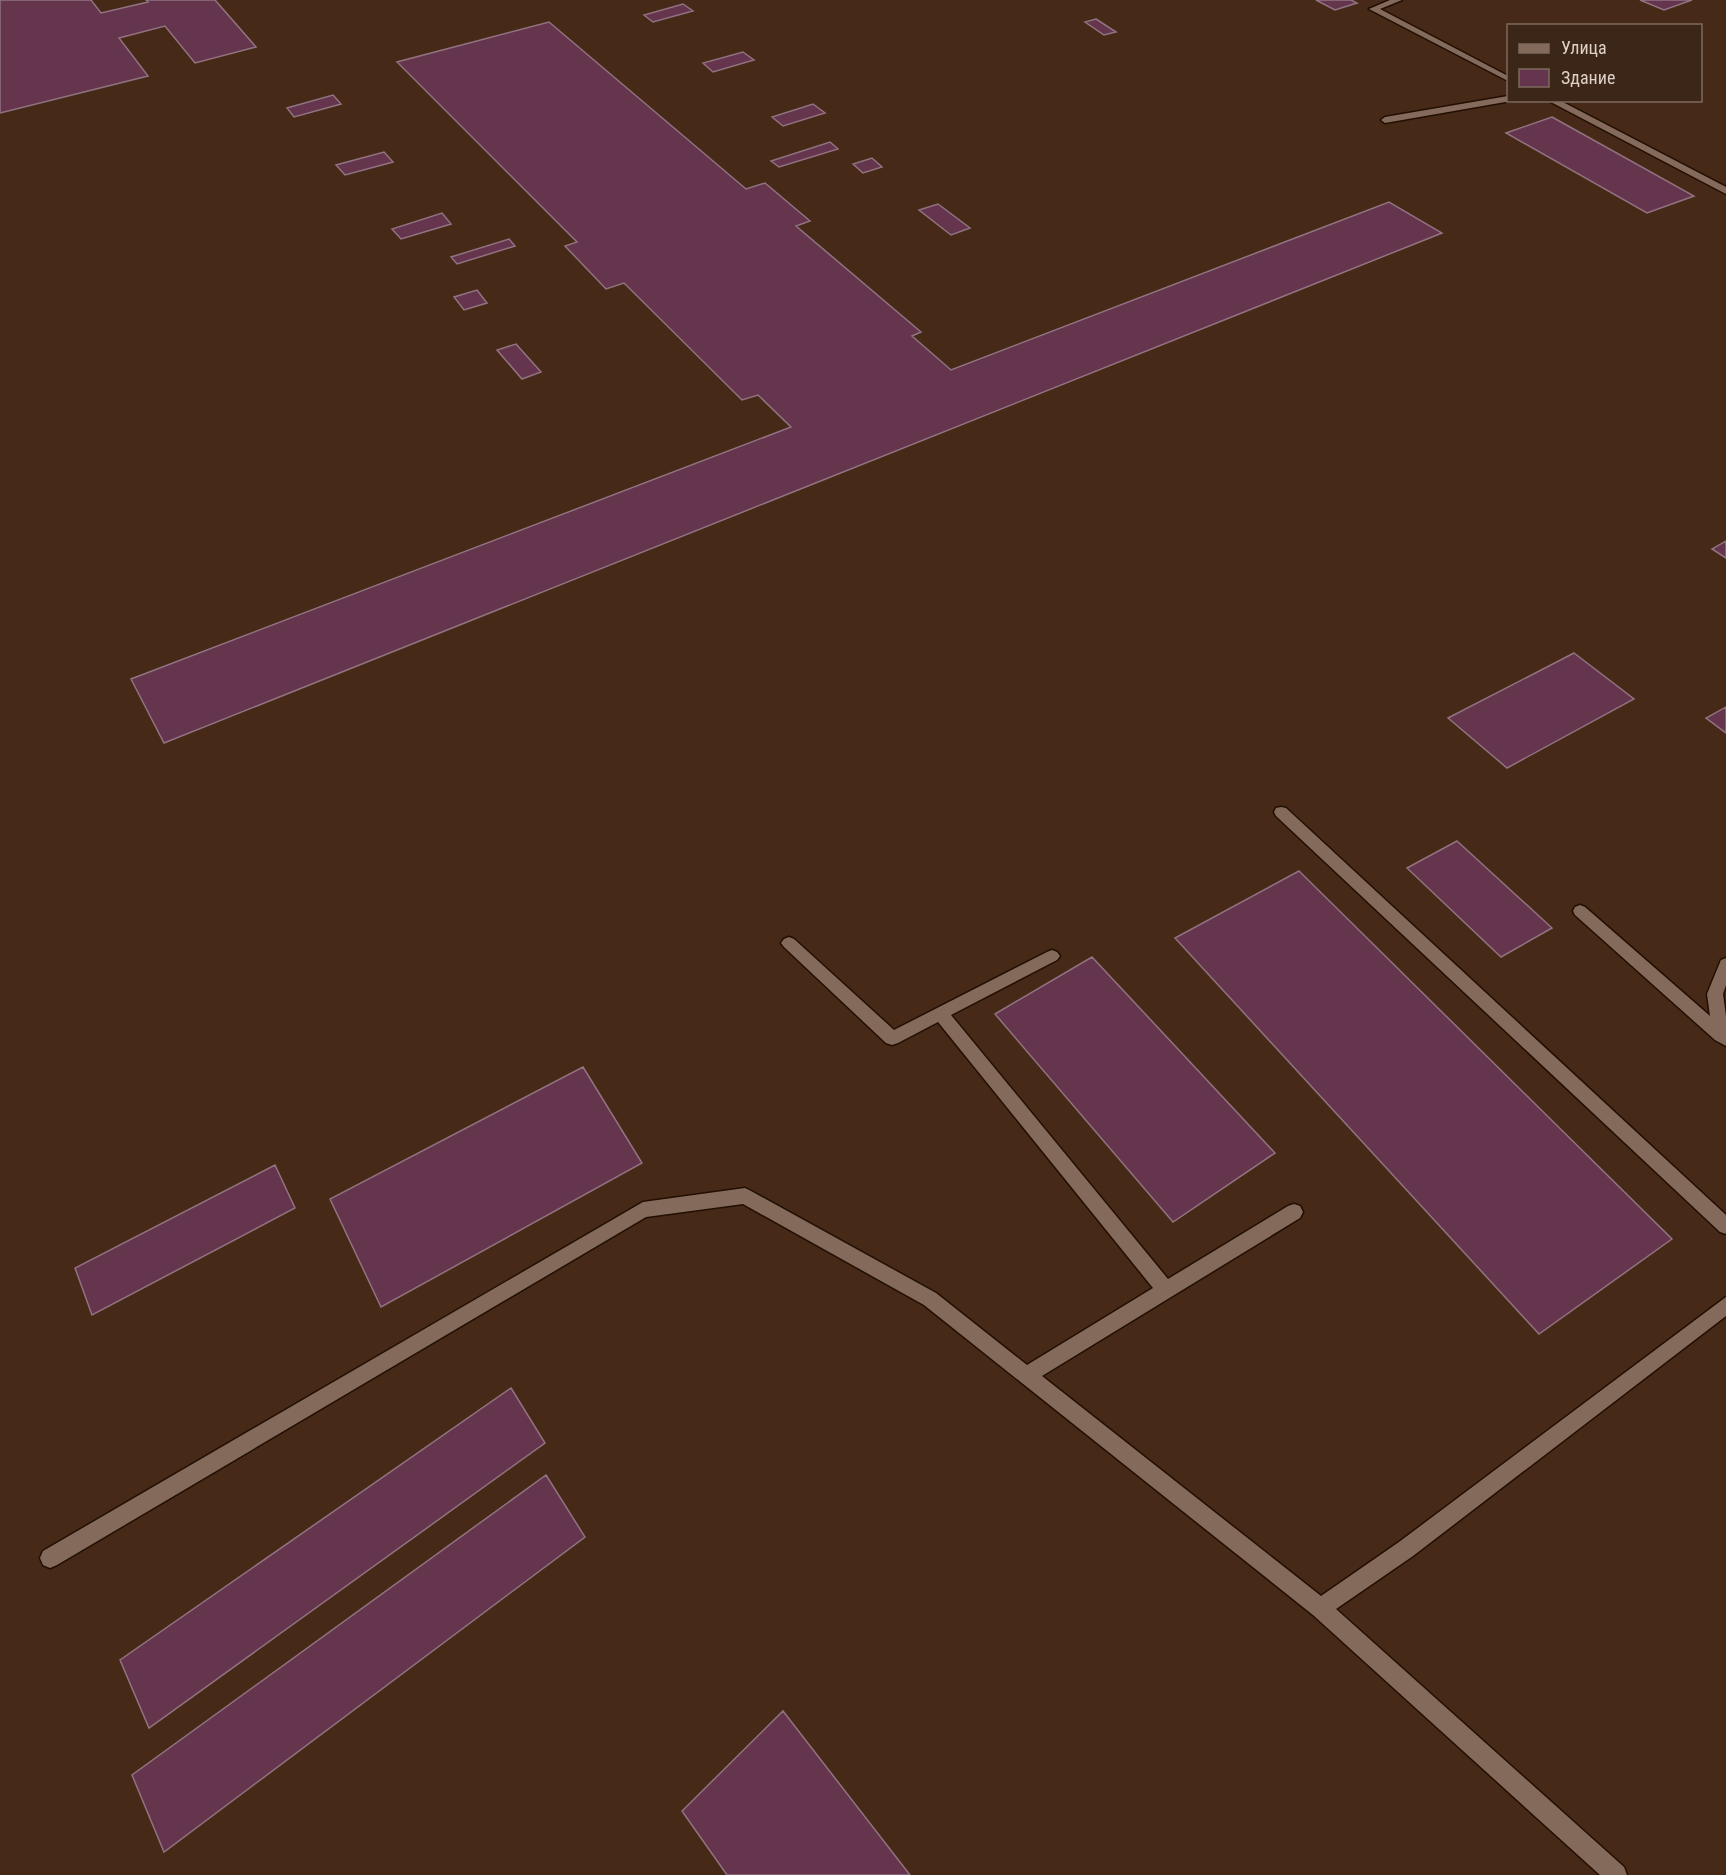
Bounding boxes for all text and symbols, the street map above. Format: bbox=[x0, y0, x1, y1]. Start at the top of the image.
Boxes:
legend bbox=[1507, 24, 1702, 102]
text: Улица bbox=[1561, 37, 1607, 58]
text: Здание bbox=[1561, 67, 1615, 88]

